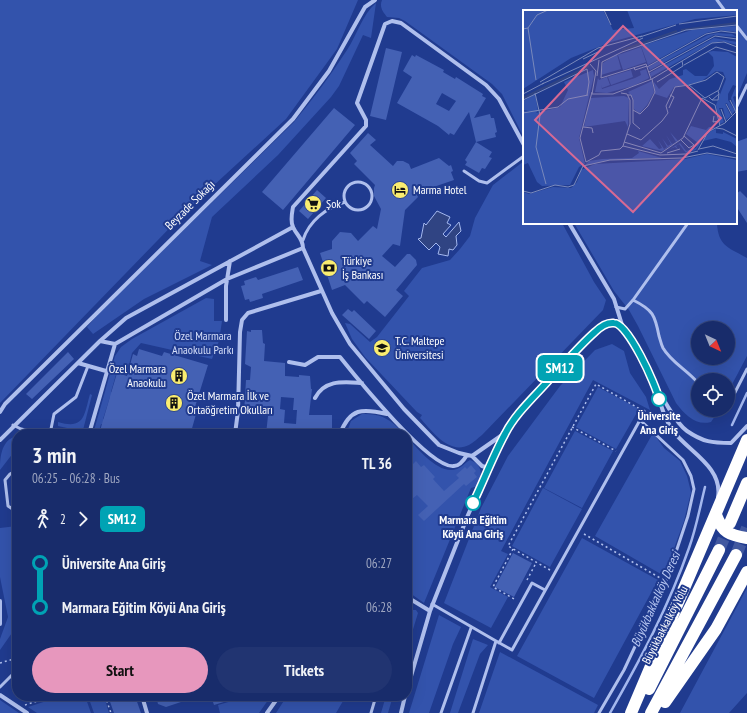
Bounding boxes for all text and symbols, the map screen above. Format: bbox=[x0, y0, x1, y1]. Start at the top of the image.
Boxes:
inset map bbox=[523, 10, 737, 224]
street label: Beyzade Sokağı bbox=[162, 177, 218, 233]
hotel icon: Marma Hotel bbox=[390, 180, 410, 200]
place label: Marma Hotel bbox=[413, 182, 467, 197]
supermarket icon: Şok bbox=[303, 194, 323, 214]
place label: Şok bbox=[326, 196, 341, 211]
place label: Türkiye İş Bankası bbox=[342, 253, 383, 282]
bank icon: Türkiye İş Bankası bbox=[319, 258, 339, 278]
north arrow bbox=[691, 321, 735, 365]
map controls bbox=[691, 321, 735, 417]
park label: Özel Marmara Anaokulu Parkı bbox=[172, 328, 234, 357]
place label: T.C. Maltepe Üniversitesi bbox=[395, 333, 445, 362]
school or university icon: T.C. Maltepe Üniversitesi bbox=[372, 338, 392, 358]
line badge: SM12 bbox=[532, 355, 588, 381]
text: SM12 bbox=[546, 359, 574, 377]
place label: Özel Marmara Anaokulu bbox=[109, 361, 166, 390]
building icon: Özel Marmara Anaokulu bbox=[169, 366, 189, 386]
button: locate bbox=[691, 373, 735, 417]
place label: Özel Marmara İlk ve Ortaöğretim Okulları bbox=[187, 388, 273, 417]
marker: Üniversite Ana Giriş bbox=[651, 391, 667, 407]
building icon: Özel Marmara İlk ve Ortaöğretim Okulları bbox=[164, 393, 184, 413]
place label: Üniversite Ana Giriş bbox=[637, 408, 681, 437]
text: 3 min bbox=[32, 441, 76, 469]
text: TL 36 bbox=[362, 454, 392, 473]
text: 06:25 – 06:28 · Bus bbox=[32, 470, 120, 487]
marker: Marmara Eğitim Köyü Ana Giriş bbox=[465, 495, 481, 511]
icon: walk bbox=[32, 508, 54, 530]
icon: forward bbox=[72, 508, 94, 530]
text: SM12 bbox=[108, 510, 137, 528]
text: 2 bbox=[60, 511, 66, 528]
place label: Marmara Eğitim Köyü Ana Giriş bbox=[439, 512, 507, 541]
water label: Büyükbakkalköy Deresi bbox=[627, 547, 685, 649]
text: Üniversite Ana Giriş bbox=[62, 554, 166, 573]
text: 06:27 bbox=[366, 555, 392, 572]
street label: Büyükbakkalköy Yolu bbox=[638, 583, 691, 666]
text: Marmara Eğitim Köyü Ana Giriş bbox=[62, 598, 226, 617]
text: 06:28 bbox=[366, 599, 392, 616]
button: Start bbox=[32, 647, 208, 693]
button: Tickets bbox=[216, 647, 392, 693]

